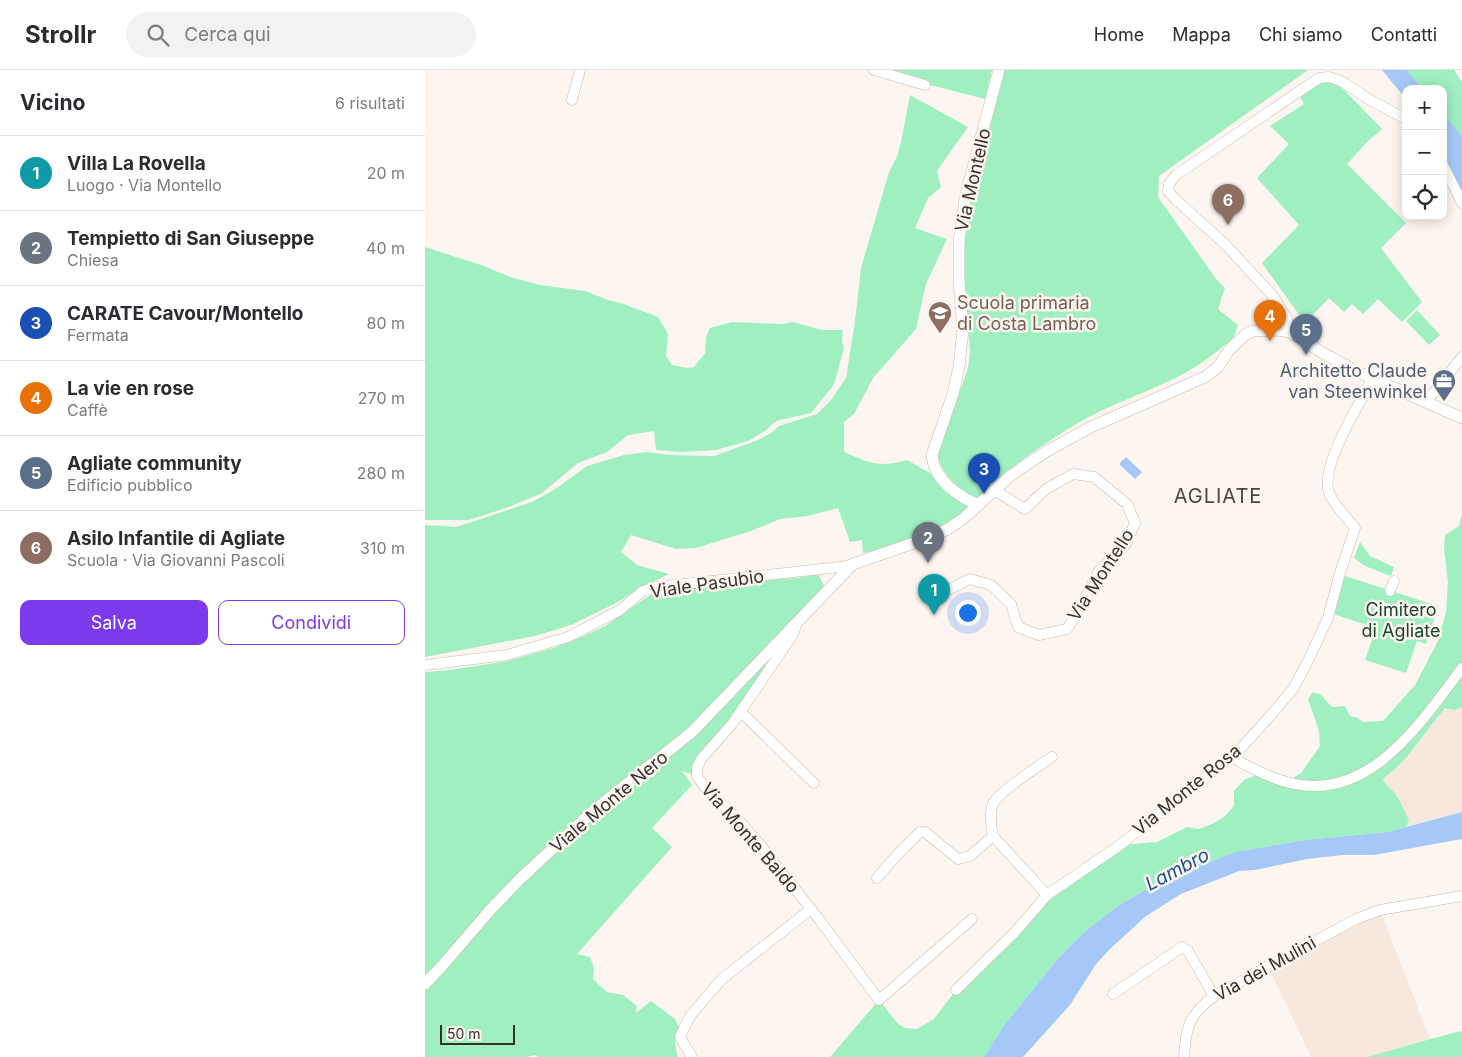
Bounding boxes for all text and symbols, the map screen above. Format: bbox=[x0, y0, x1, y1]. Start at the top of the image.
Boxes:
search box bbox=[126, 12, 476, 57]
text: Strollr bbox=[25, 20, 96, 49]
icon: search bbox=[144, 21, 172, 49]
text: Cerca qui bbox=[184, 23, 271, 46]
text: Home bbox=[1094, 24, 1144, 45]
text: Mappa bbox=[1172, 24, 1231, 45]
text: Chi siamo bbox=[1259, 24, 1343, 45]
text: Contatti bbox=[1371, 24, 1437, 45]
map controls bbox=[1402, 85, 1447, 220]
button: + bbox=[1402, 85, 1447, 130]
text: Vicino bbox=[20, 90, 85, 115]
text: 6 risultati bbox=[335, 93, 405, 113]
street label: Via Montello bbox=[950, 126, 995, 234]
button: − bbox=[1402, 130, 1447, 175]
text: Villa La Rovella bbox=[67, 152, 206, 175]
text: 1 bbox=[33, 163, 39, 183]
text: 20 m bbox=[367, 163, 405, 183]
text: Luogo · Via Montello bbox=[67, 175, 222, 195]
button: locate bbox=[1402, 175, 1447, 220]
pin: 6 bbox=[1212, 184, 1244, 225]
text: Tempietto di San Giuseppe bbox=[67, 227, 314, 250]
text: 2 bbox=[31, 238, 41, 258]
text: 40 m bbox=[366, 238, 405, 258]
text: Chiesa bbox=[67, 250, 119, 270]
place label: Scuola primaria di Costa Lambro bbox=[957, 292, 1096, 334]
school or university icon: Scuola primaria di Costa Lambro bbox=[927, 300, 953, 334]
pin: 4 bbox=[1254, 300, 1286, 341]
text: CARATE Cavour/Montello bbox=[67, 302, 303, 325]
text: 3 bbox=[31, 313, 41, 333]
text: 80 m bbox=[366, 313, 405, 333]
pin: 5 bbox=[1290, 314, 1322, 355]
text: Fermata bbox=[67, 325, 129, 345]
place label: Architetto Claude van Steenwinkel bbox=[1280, 360, 1427, 402]
office icon: Architetto Claude van Steenwinkel bbox=[1431, 368, 1457, 402]
text: La vie en rose bbox=[67, 377, 194, 400]
text: 4 bbox=[31, 388, 41, 408]
text: 270 m bbox=[358, 388, 405, 408]
text: Caffè bbox=[67, 400, 108, 420]
text: Agliate community bbox=[67, 452, 242, 475]
pin: 3 bbox=[968, 453, 1000, 494]
text: 5 bbox=[31, 463, 41, 483]
text: 280 m bbox=[357, 463, 405, 483]
text: Edificio pubblico bbox=[67, 475, 193, 495]
district label: AGLIATE bbox=[1174, 484, 1262, 508]
pin: 2 bbox=[912, 522, 944, 563]
street label: Via Montello bbox=[1063, 525, 1138, 625]
text: Asilo Infantile di Agliate bbox=[67, 527, 285, 550]
text: 6 bbox=[31, 538, 41, 558]
text: 310 m bbox=[360, 538, 405, 558]
text: Scuola · Via Giovanni Pascoli bbox=[67, 550, 285, 570]
street label: Viale Pasubio bbox=[649, 565, 765, 602]
pin: 1 bbox=[918, 574, 950, 615]
park label: Cimitero di Agliate bbox=[1362, 599, 1440, 641]
button: Salva bbox=[20, 600, 208, 645]
button: Condividi bbox=[218, 600, 405, 645]
your location bbox=[955, 600, 981, 626]
street label: Via Monte Rosa bbox=[1129, 740, 1245, 840]
street label: Viale Monte Nero bbox=[546, 746, 672, 857]
street label: Via Monte Baldo bbox=[697, 778, 804, 897]
water label: Lambro bbox=[1141, 843, 1213, 896]
street label: Via dei Mulini bbox=[1210, 932, 1319, 1005]
scale bar bbox=[440, 1022, 515, 1045]
text: 50 m bbox=[447, 1025, 481, 1042]

